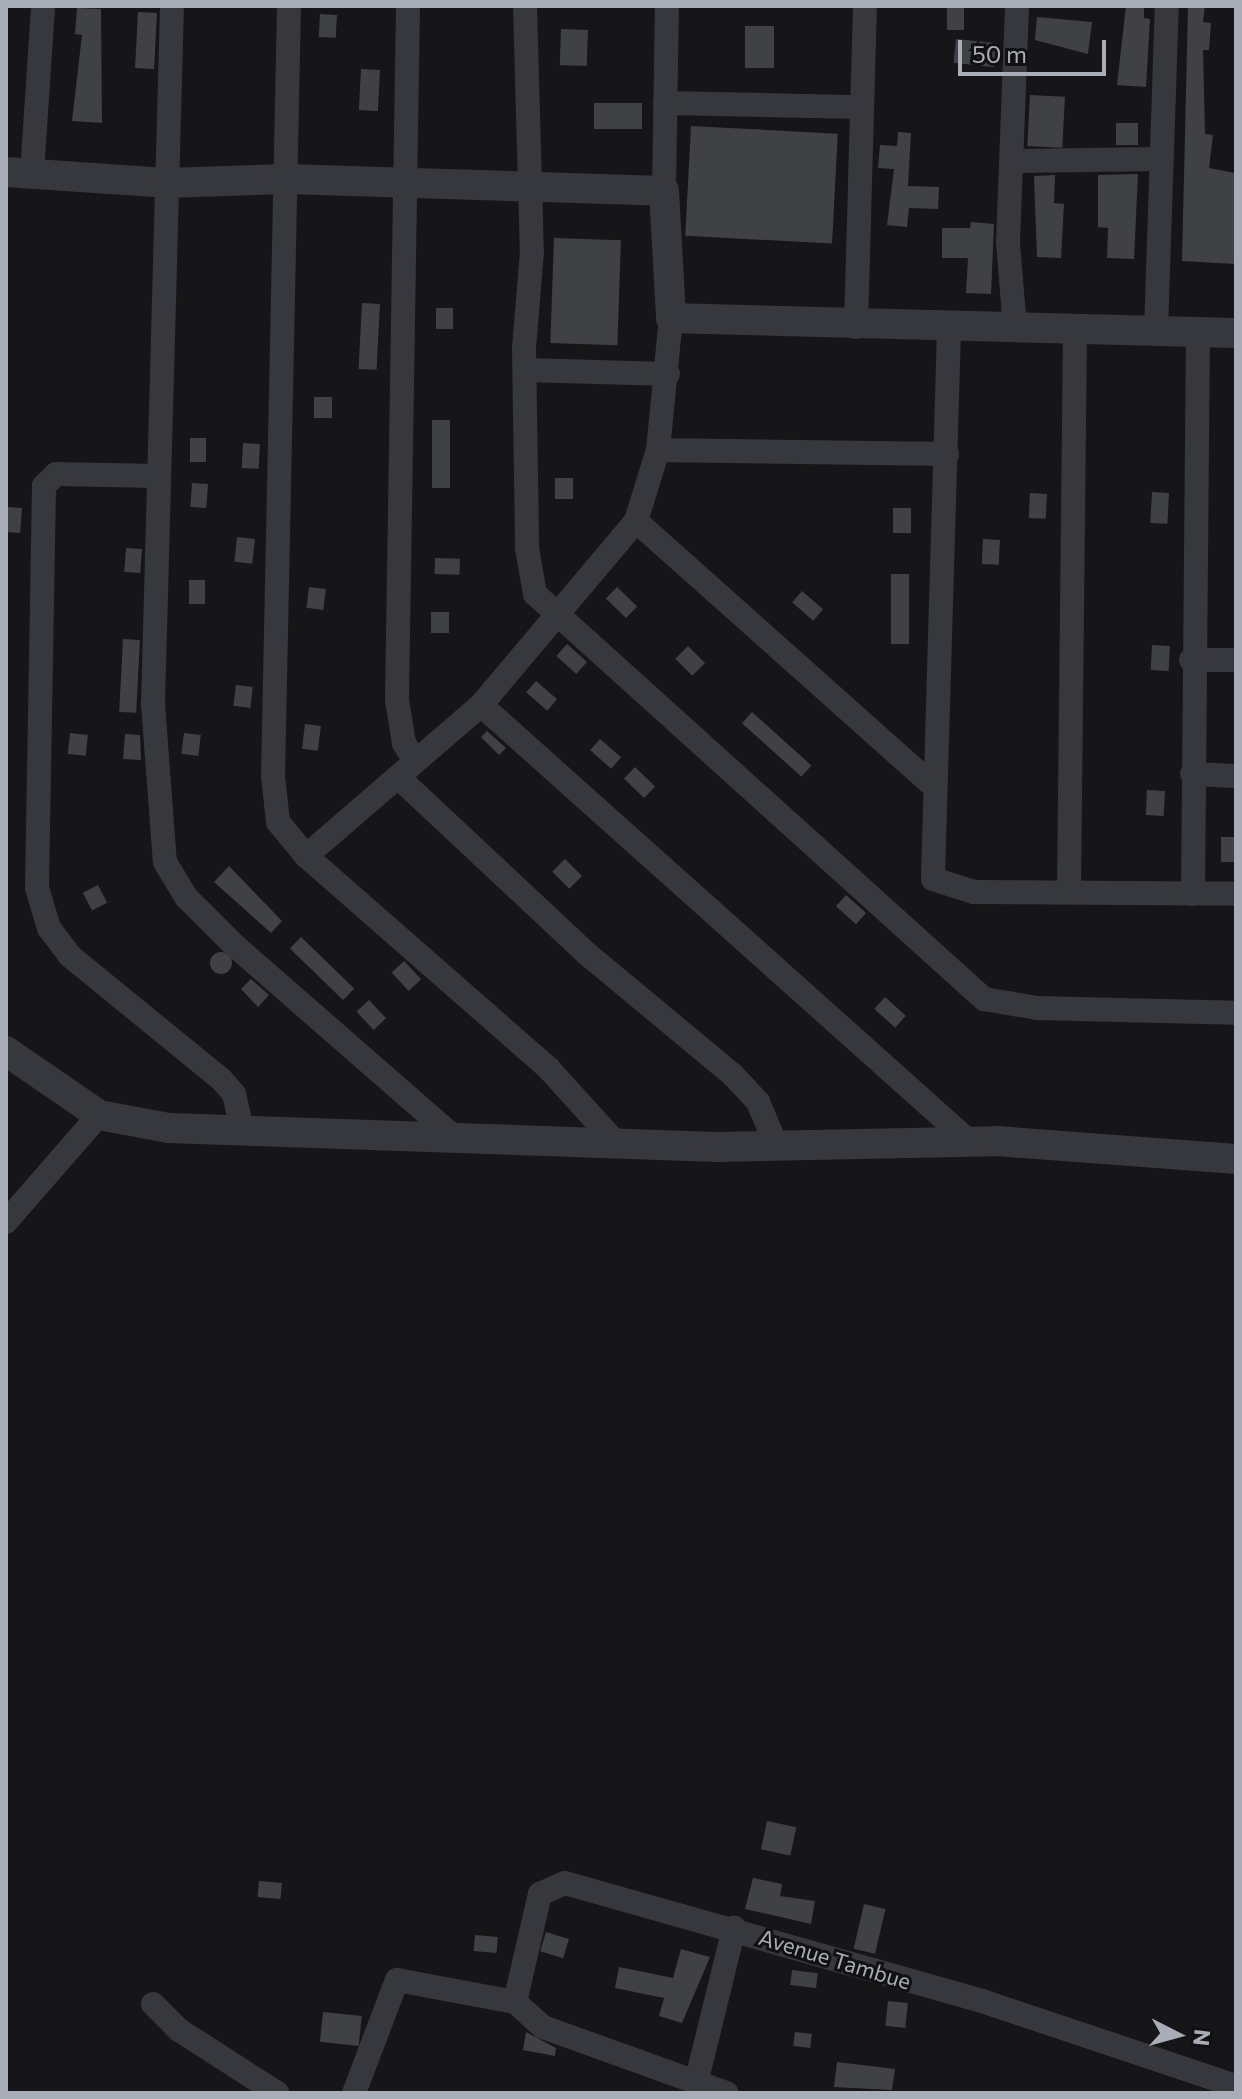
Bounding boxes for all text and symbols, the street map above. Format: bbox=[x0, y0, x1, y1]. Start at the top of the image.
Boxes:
scale bar bbox=[962, 24, 1110, 74]
text: 50 m bbox=[972, 39, 1027, 68]
street label: Avenue Tambue bbox=[756, 1923, 914, 1995]
north arrow bbox=[1138, 1995, 1218, 2075]
text: N bbox=[1188, 2028, 1217, 2047]

